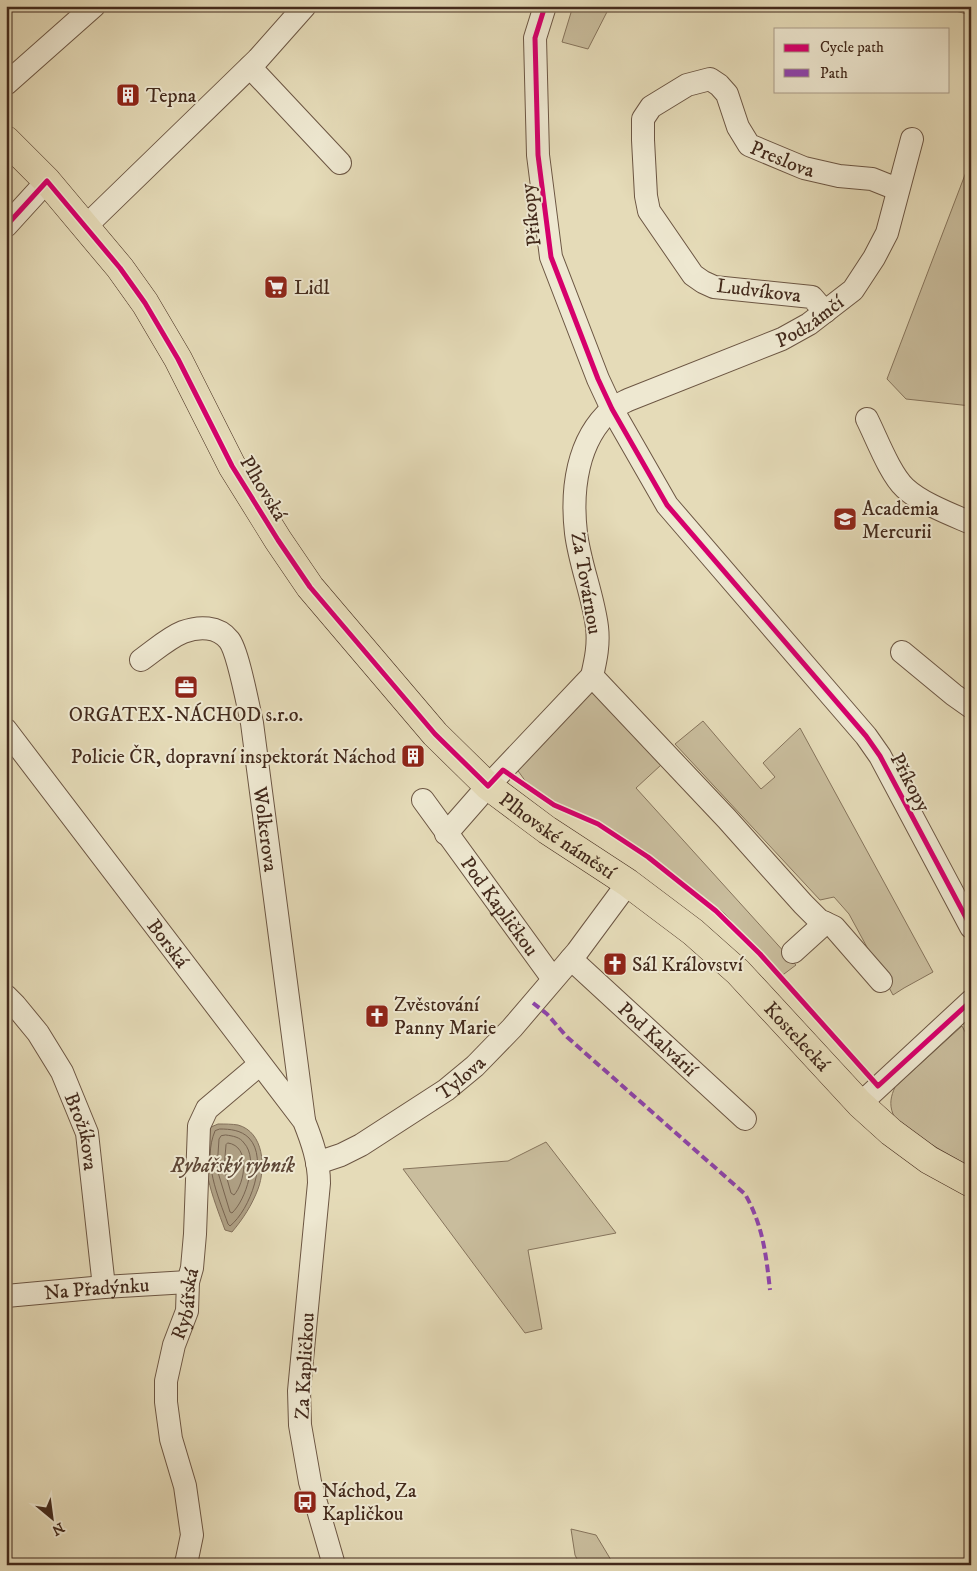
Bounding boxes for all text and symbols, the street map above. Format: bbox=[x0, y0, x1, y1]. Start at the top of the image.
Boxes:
legend bbox=[774, 28, 950, 92]
text: Cycle path bbox=[820, 38, 884, 57]
text: Path bbox=[820, 64, 848, 83]
building icon: Tepna bbox=[115, 82, 141, 108]
place label: Tepna bbox=[146, 84, 197, 109]
street label: Preslova bbox=[746, 136, 817, 184]
street label: Příkopy bbox=[515, 181, 548, 248]
supermarket icon: Lidl bbox=[263, 274, 289, 300]
street label: Ludvíkova bbox=[715, 274, 803, 309]
place label: Lidl bbox=[294, 276, 330, 301]
street label: Podzámčí bbox=[773, 290, 850, 354]
street label: Plhovská bbox=[234, 452, 292, 526]
place label: Academia Mercurii bbox=[862, 497, 939, 545]
school or university icon: Academia Mercurii bbox=[832, 506, 858, 532]
street label: Za Továrnou bbox=[564, 530, 607, 636]
office icon: ORGATEX-NÁCHOD s.r.o. bbox=[173, 674, 199, 700]
place label: ORGATEX-NÁCHOD s.r.o. bbox=[69, 702, 303, 728]
building icon: Policie ČR, dopravní inspektorát Náchod bbox=[400, 743, 426, 769]
place label: Policie ČR, dopravní inspektorát Náchod bbox=[71, 744, 396, 770]
street label: Příkopy bbox=[884, 749, 936, 817]
street label: Wolkerova bbox=[246, 784, 282, 874]
street label: Plhovské náměstí bbox=[494, 788, 620, 886]
street label: Pod Kapličkou bbox=[454, 852, 543, 961]
street label: Borská bbox=[141, 915, 194, 974]
church icon: Sál Království bbox=[602, 951, 628, 977]
place label: Sál Království bbox=[632, 953, 744, 978]
place label: Zvěstování Panny Marie bbox=[394, 993, 496, 1041]
street label: Pod Kalvárií bbox=[612, 997, 702, 1083]
street label: Kostelecká bbox=[758, 997, 835, 1078]
church icon: Zvěstování Panny Marie bbox=[364, 1003, 390, 1029]
street label: Tylova bbox=[432, 1051, 492, 1107]
street label: Brožíkova bbox=[58, 1089, 102, 1172]
water label: Rybářský rybník bbox=[170, 1153, 295, 1179]
street label: Rybářská bbox=[166, 1265, 206, 1344]
street label: Na Přadýnku bbox=[43, 1273, 150, 1306]
street label: Za Kapličkou bbox=[290, 1312, 321, 1420]
place label: Náchod, Za Kapličkou bbox=[322, 1479, 417, 1527]
bus stop icon: Náchod, Za Kapličkou bbox=[292, 1489, 318, 1515]
north arrow bbox=[28, 1494, 78, 1544]
text: N bbox=[48, 1518, 67, 1539]

